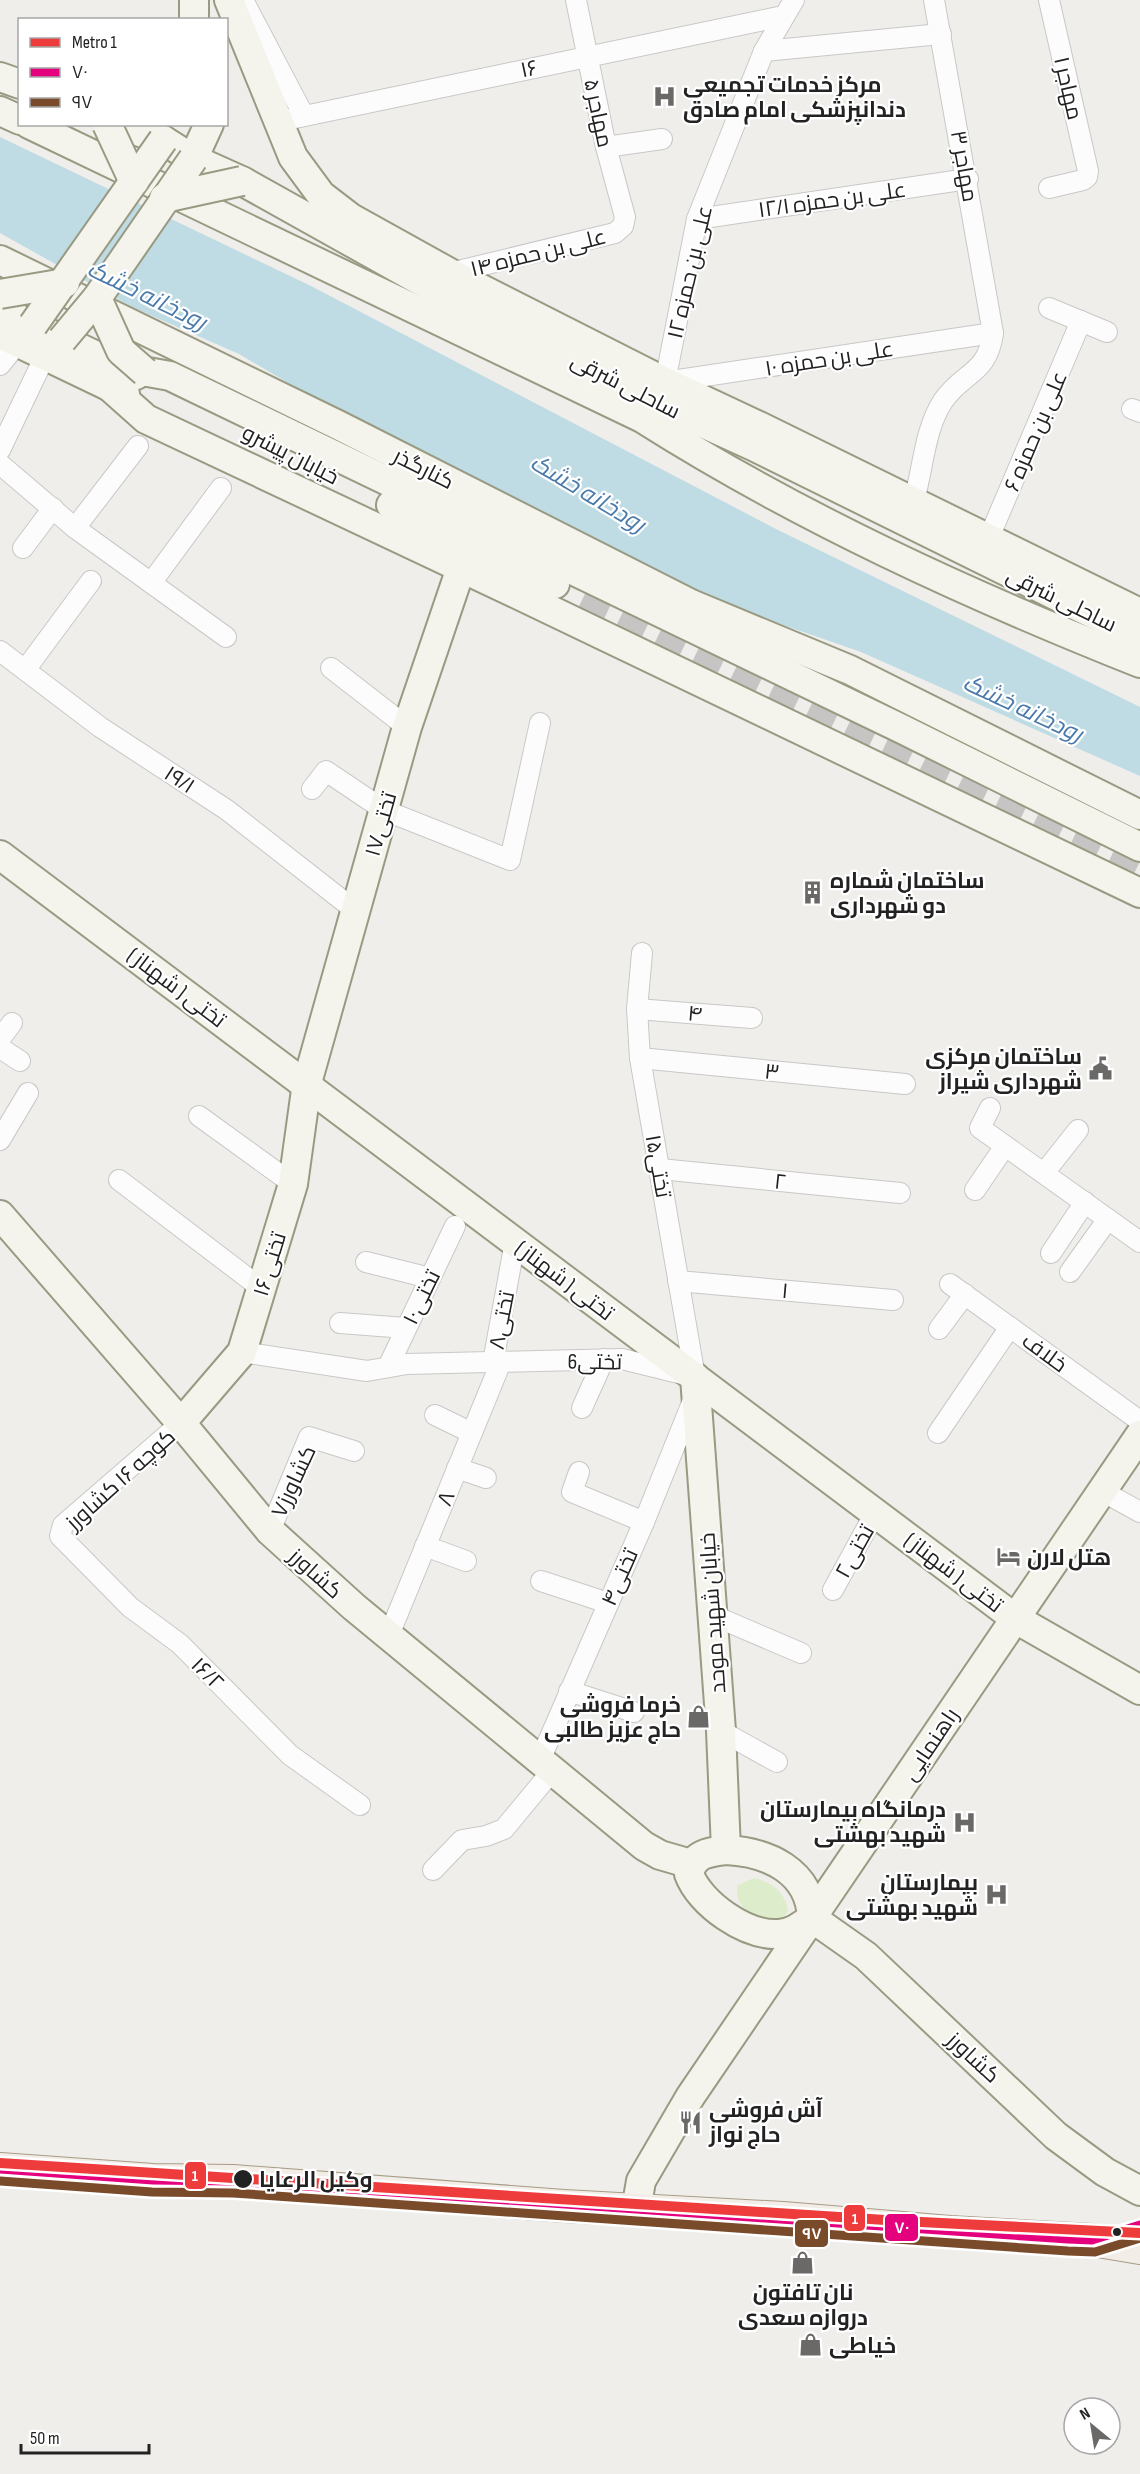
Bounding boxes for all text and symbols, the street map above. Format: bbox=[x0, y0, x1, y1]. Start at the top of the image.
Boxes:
legend bbox=[18, 18, 228, 126]
text: Metro 1 bbox=[72, 32, 118, 53]
street label: ۱۶ bbox=[518, 54, 541, 84]
street label: ۱ مهاجر bbox=[1047, 54, 1088, 123]
text: ۷۰ bbox=[72, 62, 88, 83]
place label: مرکز خدمات تجمیعی دندانپزشکی امام صادق bbox=[683, 72, 906, 125]
street label: ۵ مهاجر bbox=[577, 77, 618, 150]
hospital icon: مرکز خدمات تجمیعی دندانپزشکی امام صادق bbox=[652, 84, 678, 110]
text: ۹۷ bbox=[72, 92, 93, 113]
street label: ۳ مهاجر bbox=[944, 128, 983, 204]
street label: ۱۲/۱ علی بن حمزه bbox=[757, 177, 908, 224]
street label: ۱۲ علی بن حمزه bbox=[662, 203, 719, 342]
street label: ۱۴ علی بن حمزه bbox=[468, 224, 609, 283]
water label: رودخانه خشک bbox=[82, 254, 213, 338]
street label: ۱۰ علی بن حمزه bbox=[763, 336, 895, 383]
street label: ساحلی شرقی bbox=[566, 347, 685, 425]
street label: ۶ علی بن حمزه bbox=[999, 367, 1074, 496]
street label: خیابان پیشرو bbox=[237, 419, 343, 491]
street label: کنارگذر bbox=[386, 442, 458, 496]
water label: رودخانه خشک bbox=[525, 448, 652, 540]
street label: ساحلی شرقی bbox=[1002, 562, 1121, 639]
water label: رودخانه خشک bbox=[958, 668, 1089, 750]
street label: ۱۹/۱ bbox=[159, 760, 200, 800]
street label: تختی۱۷ bbox=[359, 789, 403, 860]
place label: ساختمان شماره دو شهرداری bbox=[830, 868, 985, 920]
building icon: ساختمان شماره دو شهرداری bbox=[799, 880, 825, 906]
street label: تختی ( شهناز ) bbox=[121, 942, 231, 1034]
street label: ۴ bbox=[686, 1000, 703, 1029]
place label: ساختمان مرکزی شهرداری شیراز bbox=[925, 1044, 1082, 1096]
public building icon: ساختمان مرکزی شهرداری شیراز bbox=[1087, 1056, 1113, 1082]
street label: ۳ bbox=[763, 1058, 781, 1087]
street label: تختی۱۵ bbox=[639, 1132, 676, 1200]
street label: ۲ bbox=[773, 1168, 787, 1197]
street label: تختی ۱۶ bbox=[248, 1229, 293, 1300]
street label: تختی ( شهناز ) bbox=[509, 1235, 619, 1327]
street label: تختی۱۰ bbox=[398, 1266, 447, 1329]
street label: ۱ bbox=[780, 1278, 789, 1305]
street label: تختی۸ bbox=[484, 1289, 521, 1352]
street label: خلاف bbox=[1016, 1328, 1072, 1379]
street label: 6تختی bbox=[567, 1349, 623, 1376]
street label: کوچه ۱۶ کشاورز bbox=[59, 1424, 181, 1538]
street label: ۷کشاورز bbox=[266, 1441, 323, 1522]
street label: ۸ bbox=[431, 1487, 461, 1510]
street label: تختی۲ bbox=[830, 1520, 881, 1583]
street label: تختی ( شهناز ) bbox=[898, 1527, 1008, 1619]
street label: خیابان شهید موحد bbox=[694, 1532, 733, 1694]
street label: کشاورز bbox=[281, 1542, 347, 1605]
hotel icon: هتل لارن bbox=[996, 1544, 1022, 1570]
street label: تختی۴ bbox=[596, 1545, 645, 1610]
place label: هتل لارن bbox=[1027, 1545, 1111, 1572]
street label: ۱۶/۲ bbox=[185, 1652, 229, 1696]
place label: خرما فروشی حاج عزیز طالبی bbox=[544, 1692, 681, 1744]
street label: راهنمایی bbox=[897, 1703, 965, 1787]
shop icon: خرما فروشی حاج عزیز طالبی bbox=[686, 1704, 712, 1730]
place label: درمانگاه بیمارستان شهید بهشتی bbox=[760, 1797, 946, 1849]
hospital icon: درمانگاه بیمارستان شهید بهشتی bbox=[951, 1809, 977, 1835]
place label: بیمارستان شهید بهشتی bbox=[846, 1870, 978, 1922]
hospital icon: بیمارستان شهید بهشتی bbox=[983, 1882, 1009, 1908]
street label: کشاورز bbox=[939, 2025, 1005, 2089]
place label: آش فروشی حاج نواز bbox=[708, 2097, 823, 2149]
restaurant icon: آش فروشی حاج نواز bbox=[678, 2109, 704, 2135]
line badge: 1 bbox=[184, 2161, 207, 2190]
text: 1 bbox=[192, 2167, 199, 2186]
place label: وکیل الرعایا bbox=[259, 2167, 373, 2194]
marker: وکیل الرعایا bbox=[232, 2168, 254, 2190]
line badge: 1 bbox=[843, 2204, 866, 2232]
text: 1 bbox=[852, 2210, 859, 2229]
line badge: ۷۰ bbox=[884, 2213, 919, 2242]
line badge: ۹۷ bbox=[794, 2219, 829, 2248]
text: ۷۰ bbox=[894, 2219, 910, 2238]
text: ۹۷ bbox=[802, 2225, 822, 2244]
unlabelled marker bbox=[1111, 2226, 1123, 2238]
shop icon: نان تافتون دروازه سعدی bbox=[790, 2250, 816, 2276]
place label: نان تافتون دروازه سعدی bbox=[738, 2280, 868, 2332]
shop icon: خیاطی bbox=[798, 2332, 824, 2358]
place label: خیاطی bbox=[829, 2333, 896, 2360]
north arrow bbox=[1062, 2396, 1122, 2456]
text: N bbox=[1077, 2404, 1094, 2425]
scale bar bbox=[21, 2417, 148, 2455]
text: 50 m bbox=[30, 2428, 60, 2449]

